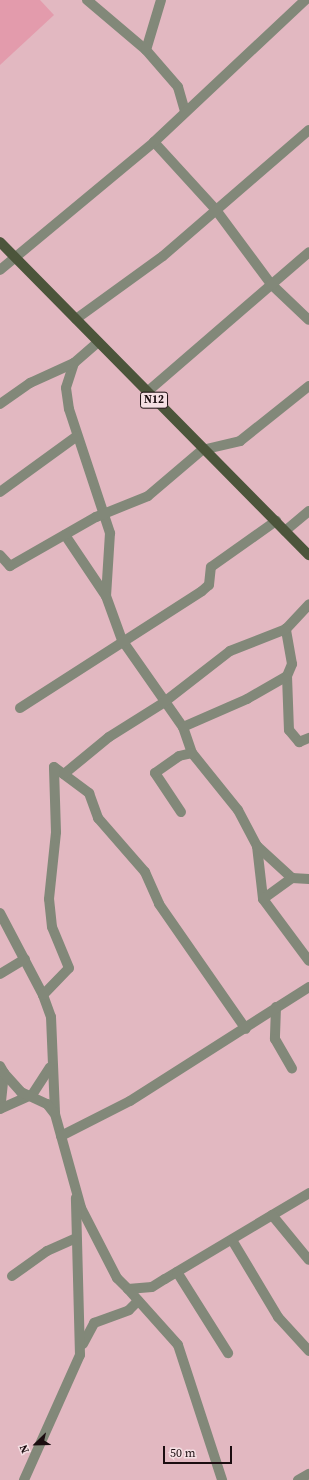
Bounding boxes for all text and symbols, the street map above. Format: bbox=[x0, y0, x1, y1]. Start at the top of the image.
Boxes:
road number: N12 bbox=[140, 391, 168, 409]
north arrow bbox=[16, 1424, 56, 1464]
scale bar bbox=[165, 1438, 234, 1464]
text: N bbox=[16, 1442, 33, 1456]
text: 50 m bbox=[170, 1445, 196, 1461]

